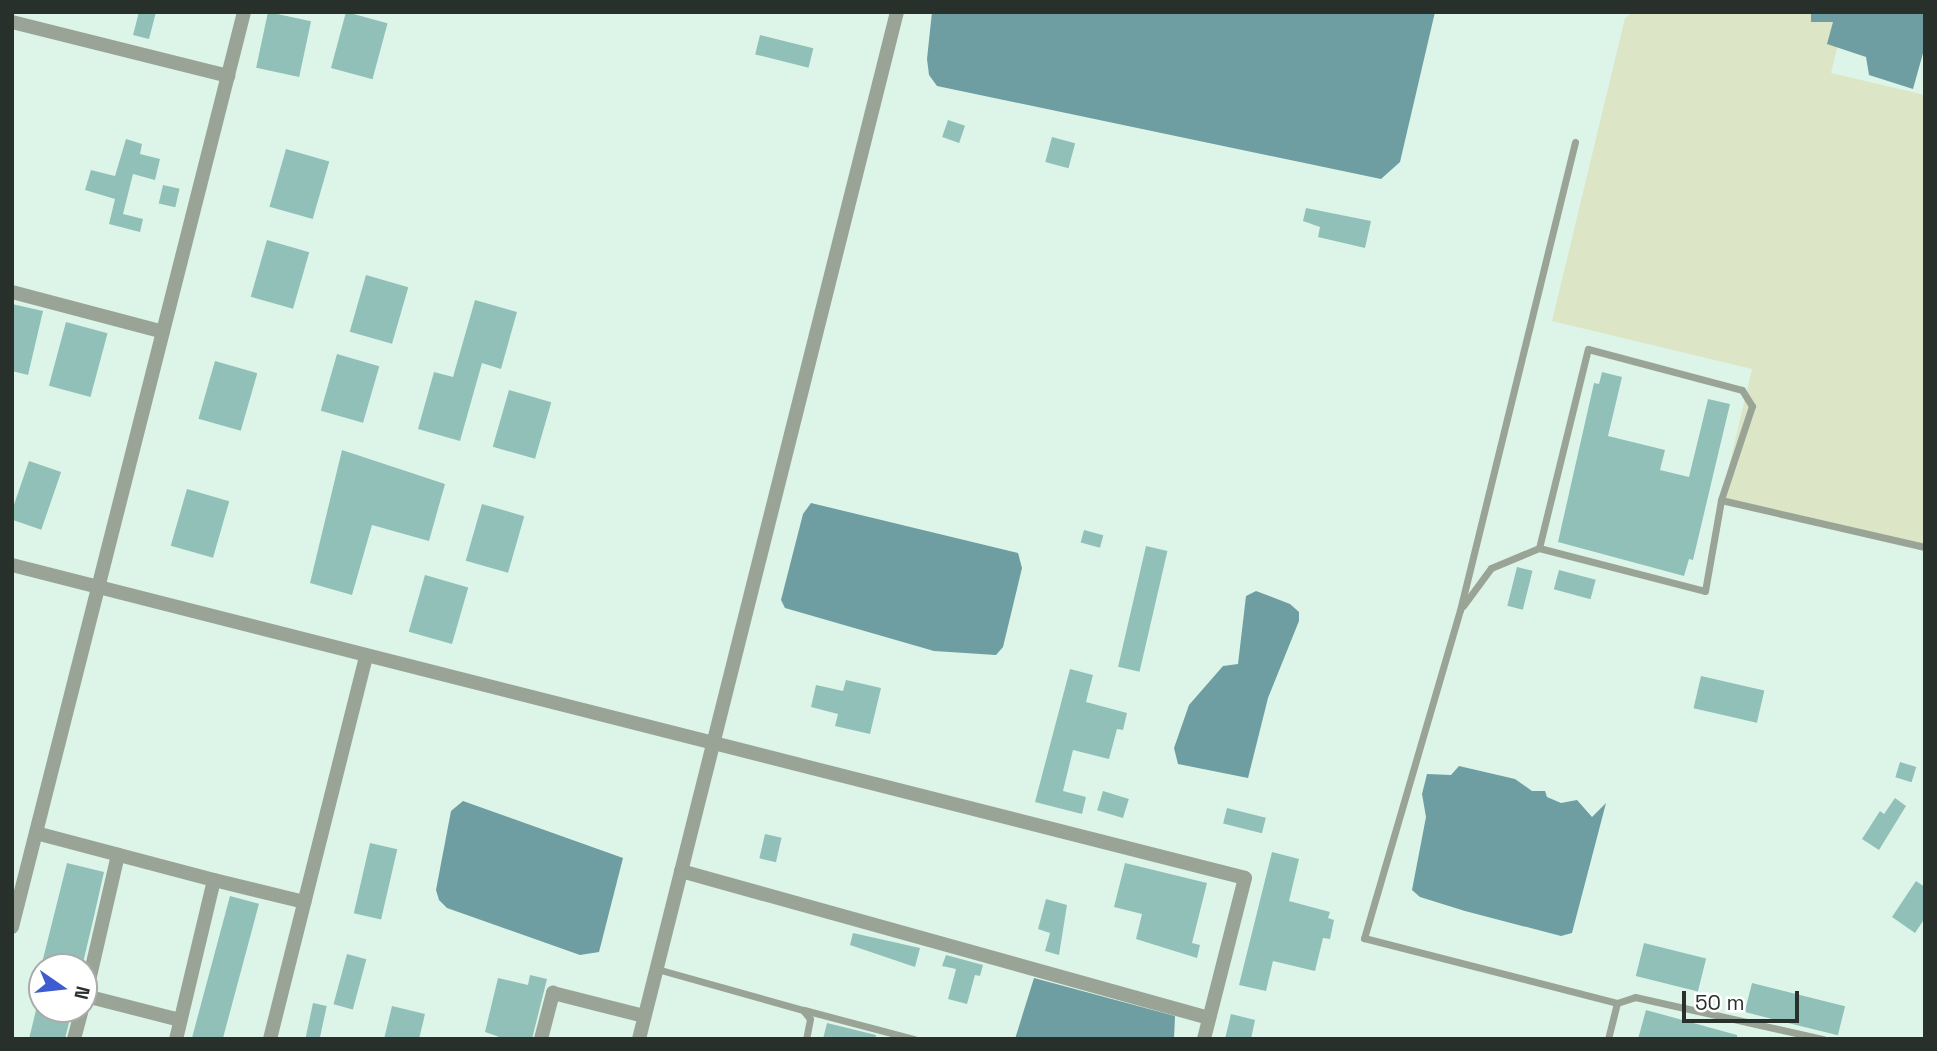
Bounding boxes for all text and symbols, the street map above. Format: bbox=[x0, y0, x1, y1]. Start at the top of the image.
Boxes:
north arrow bbox=[28, 953, 98, 1023]
scale bar bbox=[1685, 978, 1802, 1022]
text: N bbox=[68, 984, 96, 1002]
text: 50 m bbox=[1695, 989, 1745, 1016]

